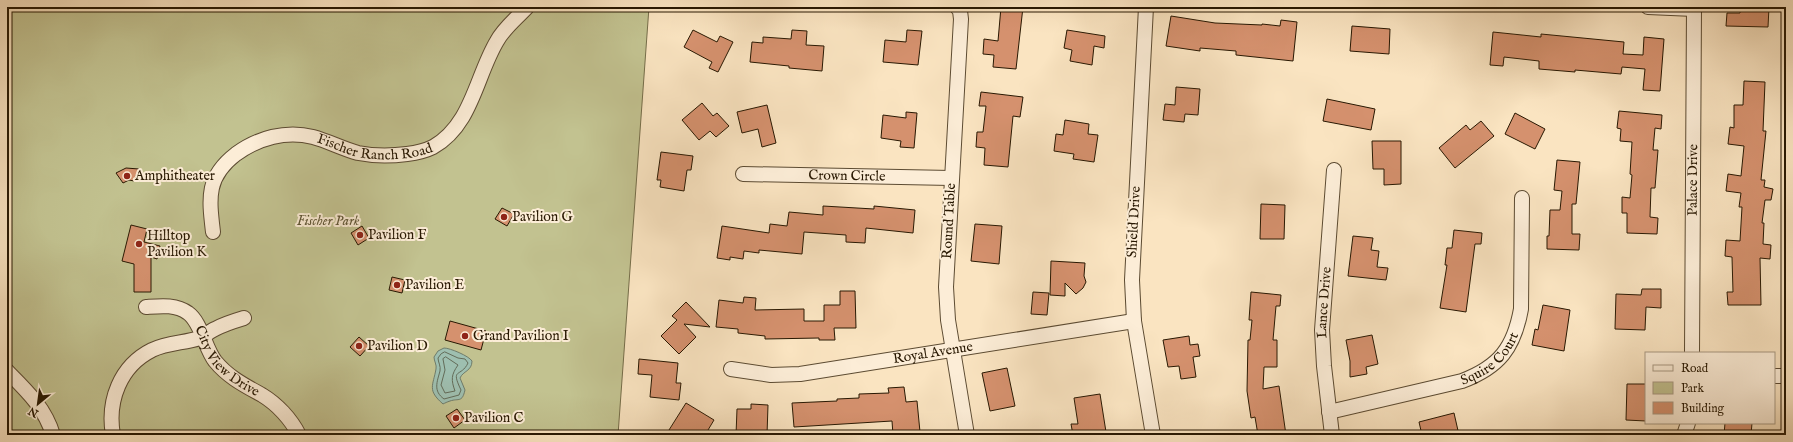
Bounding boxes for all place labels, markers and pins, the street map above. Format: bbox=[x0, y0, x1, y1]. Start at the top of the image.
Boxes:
place label: Amphitheater bbox=[134, 167, 215, 185]
marker: Amphitheater bbox=[122, 171, 132, 181]
place label: Pavilion G bbox=[512, 208, 573, 226]
marker: Pavilion G bbox=[499, 212, 509, 222]
place label: Pavilion F bbox=[368, 226, 426, 244]
place label: Hilltop Pavilion K bbox=[147, 227, 207, 261]
marker: Pavilion F bbox=[355, 230, 365, 240]
marker: Hilltop Pavilion K bbox=[134, 239, 144, 249]
place label: Pavilion E bbox=[405, 276, 464, 294]
marker: Pavilion E bbox=[392, 280, 402, 290]
place label: Grand Pavilion I bbox=[473, 327, 569, 345]
marker: Grand Pavilion I bbox=[460, 331, 470, 341]
place label: Pavilion D bbox=[367, 337, 428, 355]
marker: Pavilion D bbox=[354, 341, 364, 351]
place label: Pavilion C bbox=[464, 409, 523, 427]
marker: Pavilion C bbox=[451, 413, 461, 423]

